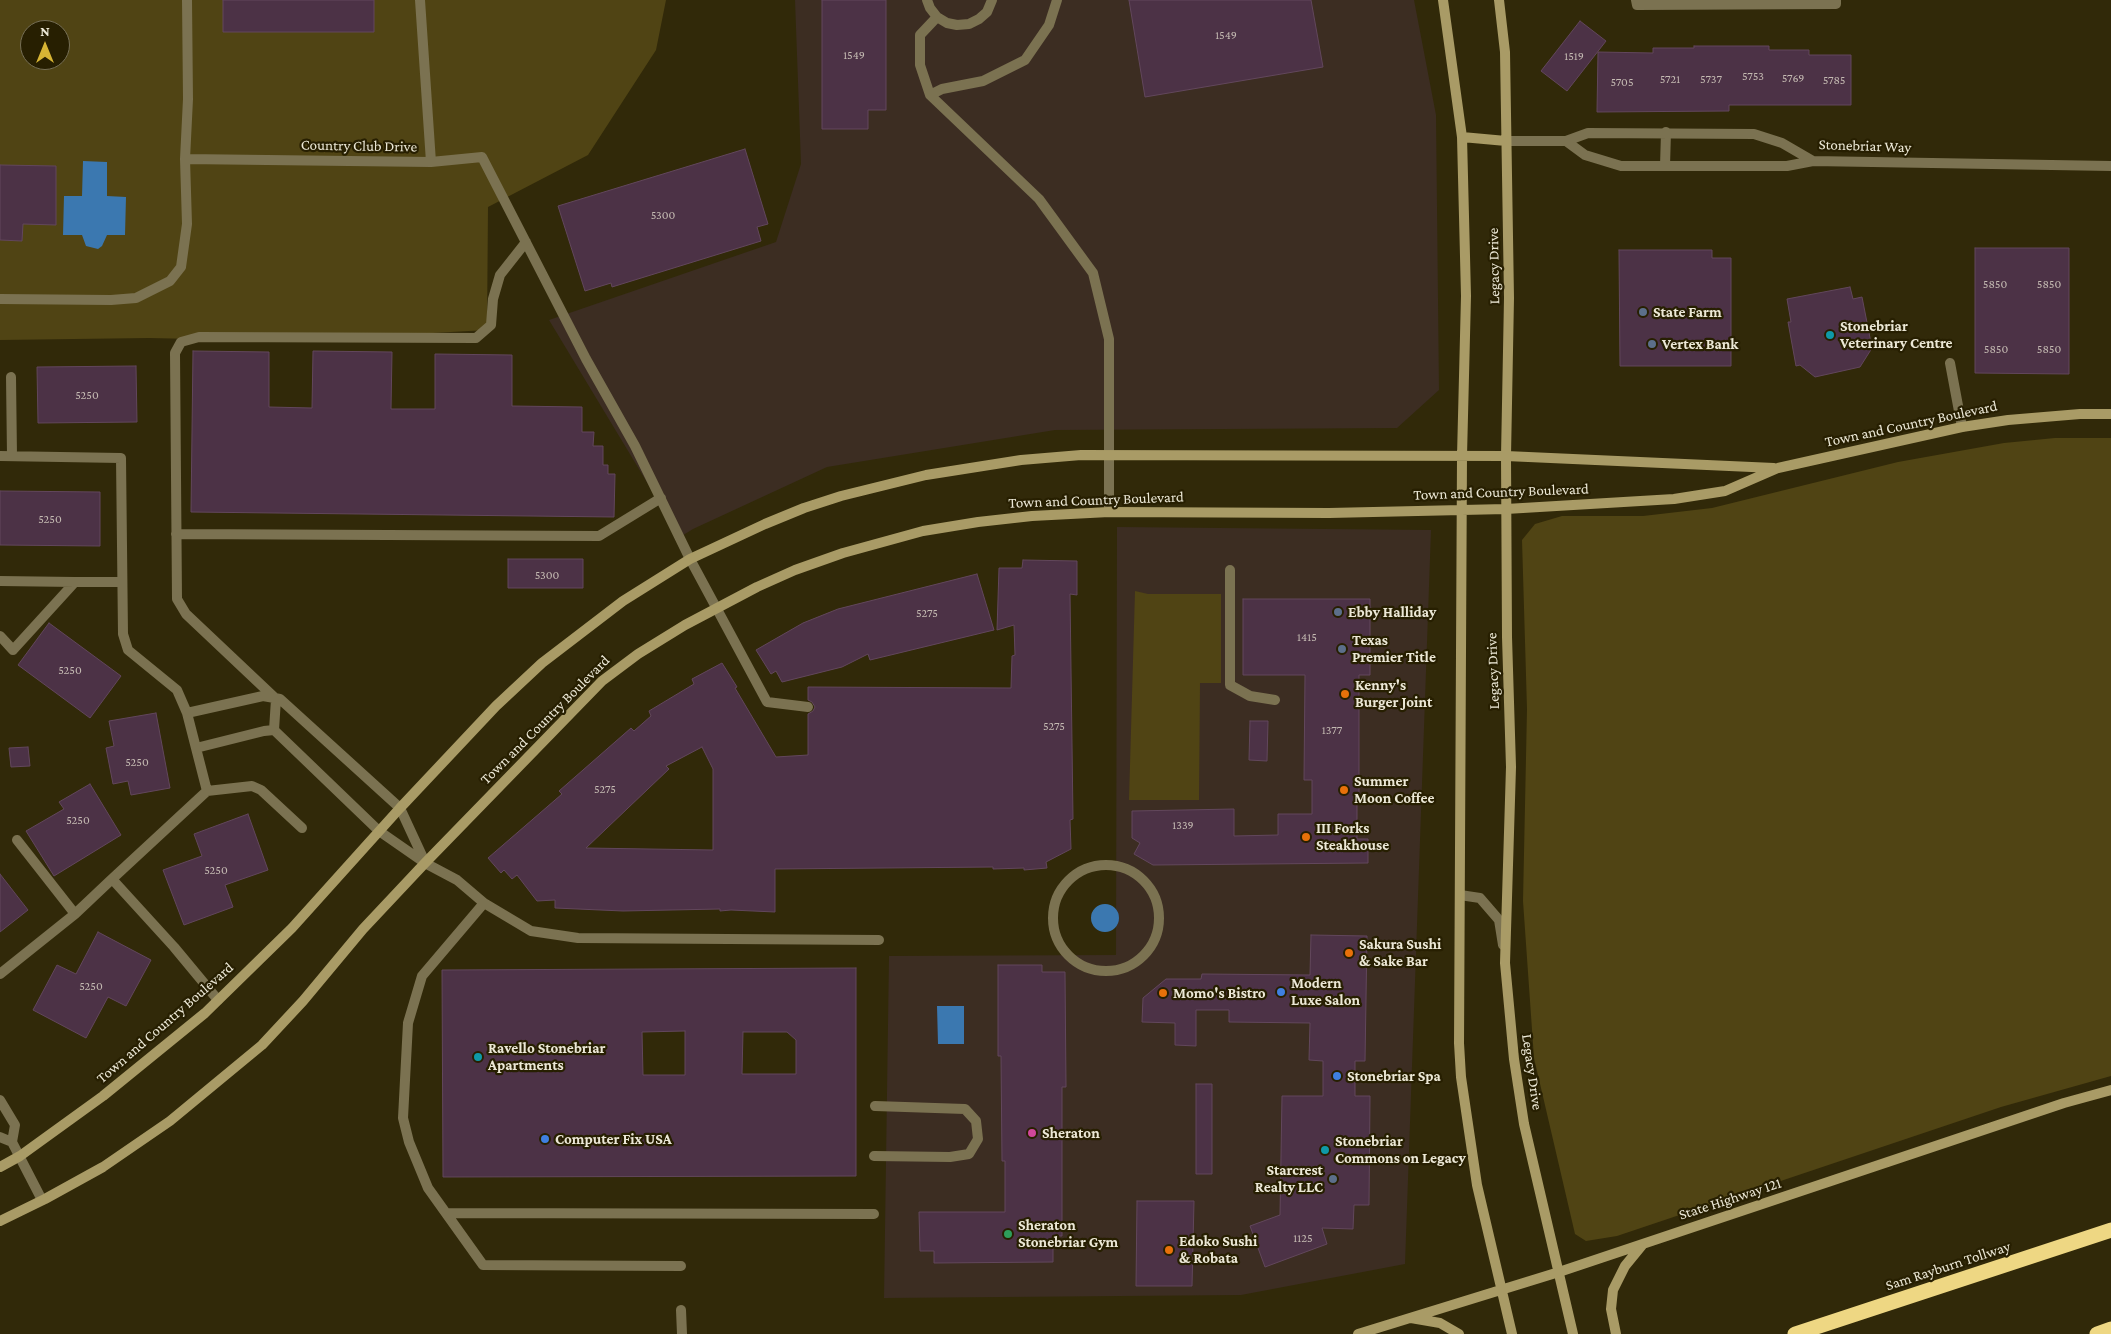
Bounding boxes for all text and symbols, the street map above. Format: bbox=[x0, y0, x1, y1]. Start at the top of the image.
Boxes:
north arrow bbox=[20, 20, 70, 70]
text: N bbox=[40, 23, 50, 39]
house number: 1549 bbox=[1215, 28, 1237, 42]
house number: 1549 bbox=[843, 48, 865, 62]
house number: 1519 bbox=[1564, 49, 1584, 63]
house number: 5753 bbox=[1742, 69, 1764, 83]
house number: 5769 bbox=[1782, 71, 1804, 85]
house number: 5721 bbox=[1660, 72, 1680, 86]
house number: 5737 bbox=[1700, 72, 1722, 86]
house number: 5785 bbox=[1823, 73, 1845, 87]
house number: 5705 bbox=[1610, 75, 1634, 89]
street label: Stonebriar Way bbox=[1818, 135, 1912, 157]
street label: Country Club Drive bbox=[301, 136, 417, 156]
house number: 5300 bbox=[651, 208, 675, 222]
street label: Legacy Drive bbox=[1484, 227, 1504, 305]
house number: 5850 bbox=[1983, 277, 2007, 291]
house number: 5850 bbox=[2037, 277, 2061, 291]
place label: State Farm bbox=[1653, 303, 1722, 321]
marker: State Farm bbox=[1637, 306, 1649, 318]
place label: Stonebriar Veterinary Centre bbox=[1840, 317, 1953, 352]
marker: Stonebriar Veterinary Centre bbox=[1824, 329, 1836, 341]
place label: Vertex Bank bbox=[1662, 335, 1739, 353]
marker: Vertex Bank bbox=[1646, 338, 1658, 350]
house number: 5850 bbox=[1984, 342, 2008, 356]
house number: 5850 bbox=[2037, 342, 2061, 356]
house number: 5250 bbox=[75, 388, 99, 402]
street label: Town and Country Boulevard bbox=[1823, 397, 1999, 451]
street label: Town and Country Boulevard bbox=[1413, 480, 1589, 504]
street label: Town and Country Boulevard bbox=[1008, 488, 1184, 512]
house number: 5250 bbox=[38, 512, 62, 526]
house number: 5300 bbox=[535, 568, 559, 582]
place label: Ebby Halliday bbox=[1348, 603, 1436, 621]
house number: 5275 bbox=[916, 606, 938, 620]
marker: Ebby Halliday bbox=[1332, 606, 1344, 618]
house number: 1415 bbox=[1297, 630, 1317, 644]
place label: Texas Premier Title bbox=[1352, 631, 1436, 666]
street label: Legacy Drive bbox=[1483, 632, 1503, 710]
marker: Texas Premier Title bbox=[1336, 643, 1348, 655]
street label: Town and Country Boulevard bbox=[477, 652, 613, 788]
house number: 5250 bbox=[58, 663, 82, 677]
place label: Kenny's Burger Joint bbox=[1355, 676, 1432, 711]
marker: Kenny's Burger Joint bbox=[1339, 688, 1351, 700]
house number: 5275 bbox=[1043, 719, 1065, 733]
house number: 1377 bbox=[1322, 723, 1342, 737]
house number: 5250 bbox=[125, 755, 149, 769]
place label: Summer Moon Coffee bbox=[1354, 772, 1435, 807]
house number: 5275 bbox=[594, 782, 616, 796]
marker: Summer Moon Coffee bbox=[1338, 784, 1350, 796]
house number: 5250 bbox=[66, 813, 90, 827]
house number: 1339 bbox=[1172, 818, 1194, 832]
place label: III Forks Steakhouse bbox=[1316, 819, 1389, 854]
marker: III Forks Steakhouse bbox=[1300, 831, 1312, 843]
house number: 5250 bbox=[204, 863, 228, 877]
place label: Sakura Sushi & Sake Bar bbox=[1359, 935, 1441, 970]
marker: Sakura Sushi & Sake Bar bbox=[1343, 947, 1355, 959]
street label: Town and Country Boulevard bbox=[93, 959, 237, 1087]
place label: Modern Luxe Salon bbox=[1291, 974, 1360, 1009]
house number: 5250 bbox=[79, 979, 103, 993]
place label: Momo's Bistro bbox=[1173, 984, 1266, 1002]
marker: Modern Luxe Salon bbox=[1275, 986, 1287, 998]
marker: Momo's Bistro bbox=[1157, 987, 1169, 999]
street label: Legacy Drive bbox=[1518, 1033, 1546, 1111]
place label: Ravello Stonebriar Apartments bbox=[488, 1039, 606, 1074]
marker: Ravello Stonebriar Apartments bbox=[472, 1051, 484, 1063]
place label: Stonebriar Spa bbox=[1347, 1067, 1441, 1085]
marker: Stonebriar Spa bbox=[1331, 1070, 1343, 1082]
place label: Sheraton bbox=[1042, 1124, 1100, 1142]
marker: Sheraton bbox=[1026, 1127, 1038, 1139]
place label: Computer Fix USA bbox=[555, 1130, 672, 1148]
place label: Stonebriar Commons on Legacy bbox=[1335, 1132, 1466, 1167]
marker: Computer Fix USA bbox=[539, 1133, 551, 1145]
marker: Stonebriar Commons on Legacy bbox=[1319, 1144, 1331, 1156]
place label: Starcrest Realty LLC bbox=[1255, 1161, 1323, 1196]
marker: Starcrest Realty LLC bbox=[1327, 1173, 1339, 1185]
street label: State Highway 121 bbox=[1676, 1174, 1784, 1224]
place label: Sheraton Stonebriar Gym bbox=[1018, 1216, 1118, 1251]
marker: Sheraton Stonebriar Gym bbox=[1002, 1228, 1014, 1240]
house number: 1125 bbox=[1293, 1231, 1313, 1245]
place label: Edoko Sushi & Robata bbox=[1179, 1232, 1257, 1267]
street label: Sam Rayburn Tollway bbox=[1883, 1237, 2013, 1295]
marker: Edoko Sushi & Robata bbox=[1163, 1244, 1175, 1256]

